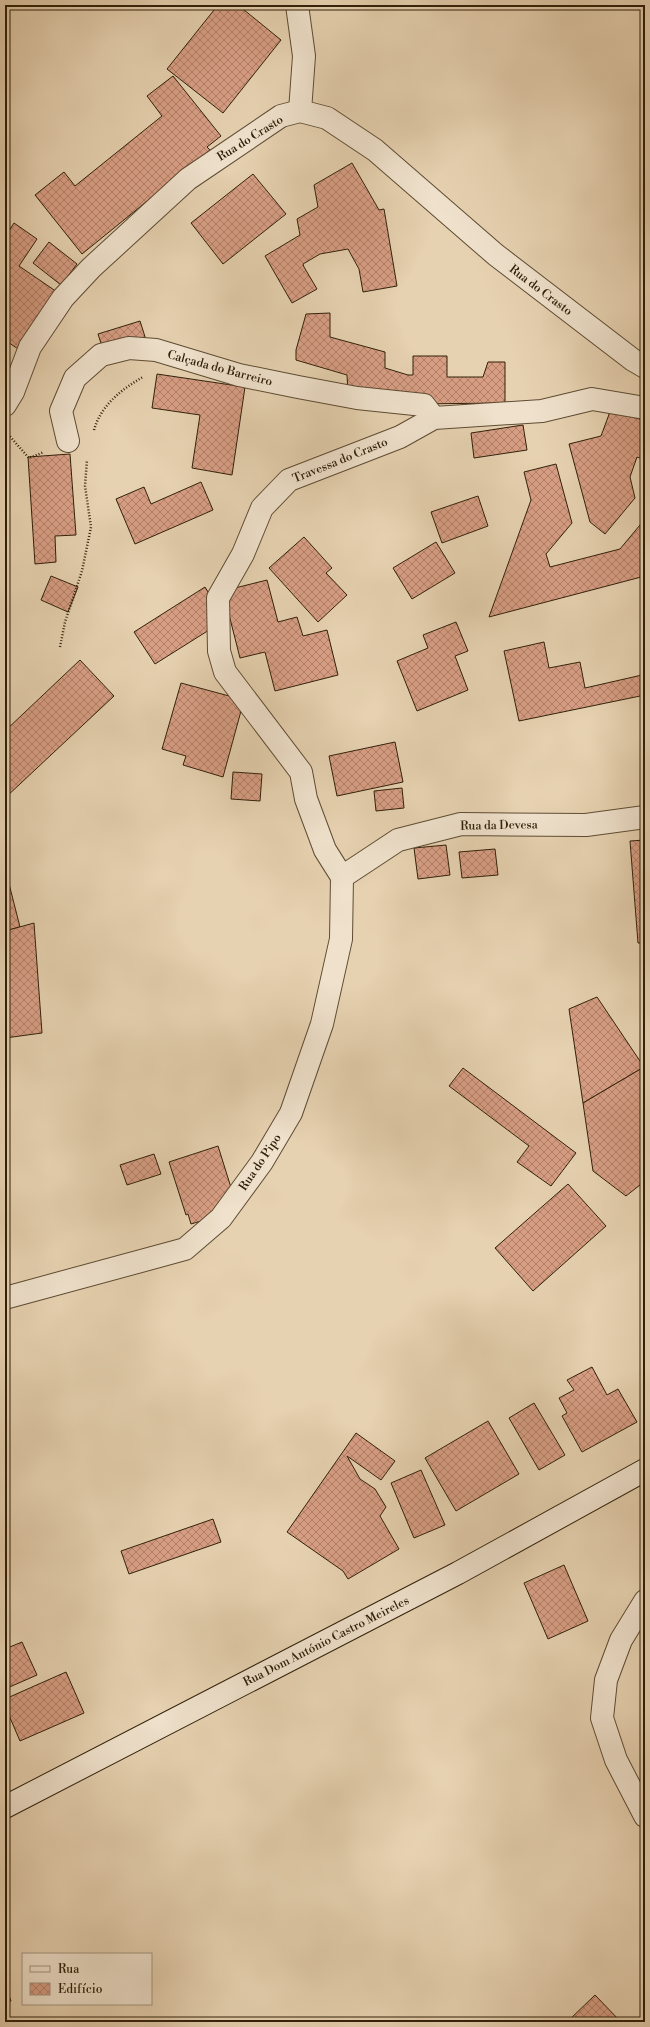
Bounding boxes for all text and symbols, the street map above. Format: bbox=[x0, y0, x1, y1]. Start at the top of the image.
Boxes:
street label: Rua do Crasto bbox=[214, 112, 286, 165]
street label: Rua do Crasto bbox=[506, 262, 576, 319]
street label: Calçada do Barreiro bbox=[166, 347, 274, 390]
street label: Travessa do Crasto bbox=[290, 434, 390, 486]
street label: Rua da Devesa bbox=[460, 817, 539, 834]
street label: Rua do Pipo bbox=[236, 1131, 285, 1194]
street label: Rua Dom António Castro Meireles bbox=[241, 1593, 412, 1690]
legend bbox=[22, 1953, 152, 2005]
text: Rua bbox=[58, 1962, 80, 1977]
text: Edifício bbox=[58, 1982, 103, 1997]

